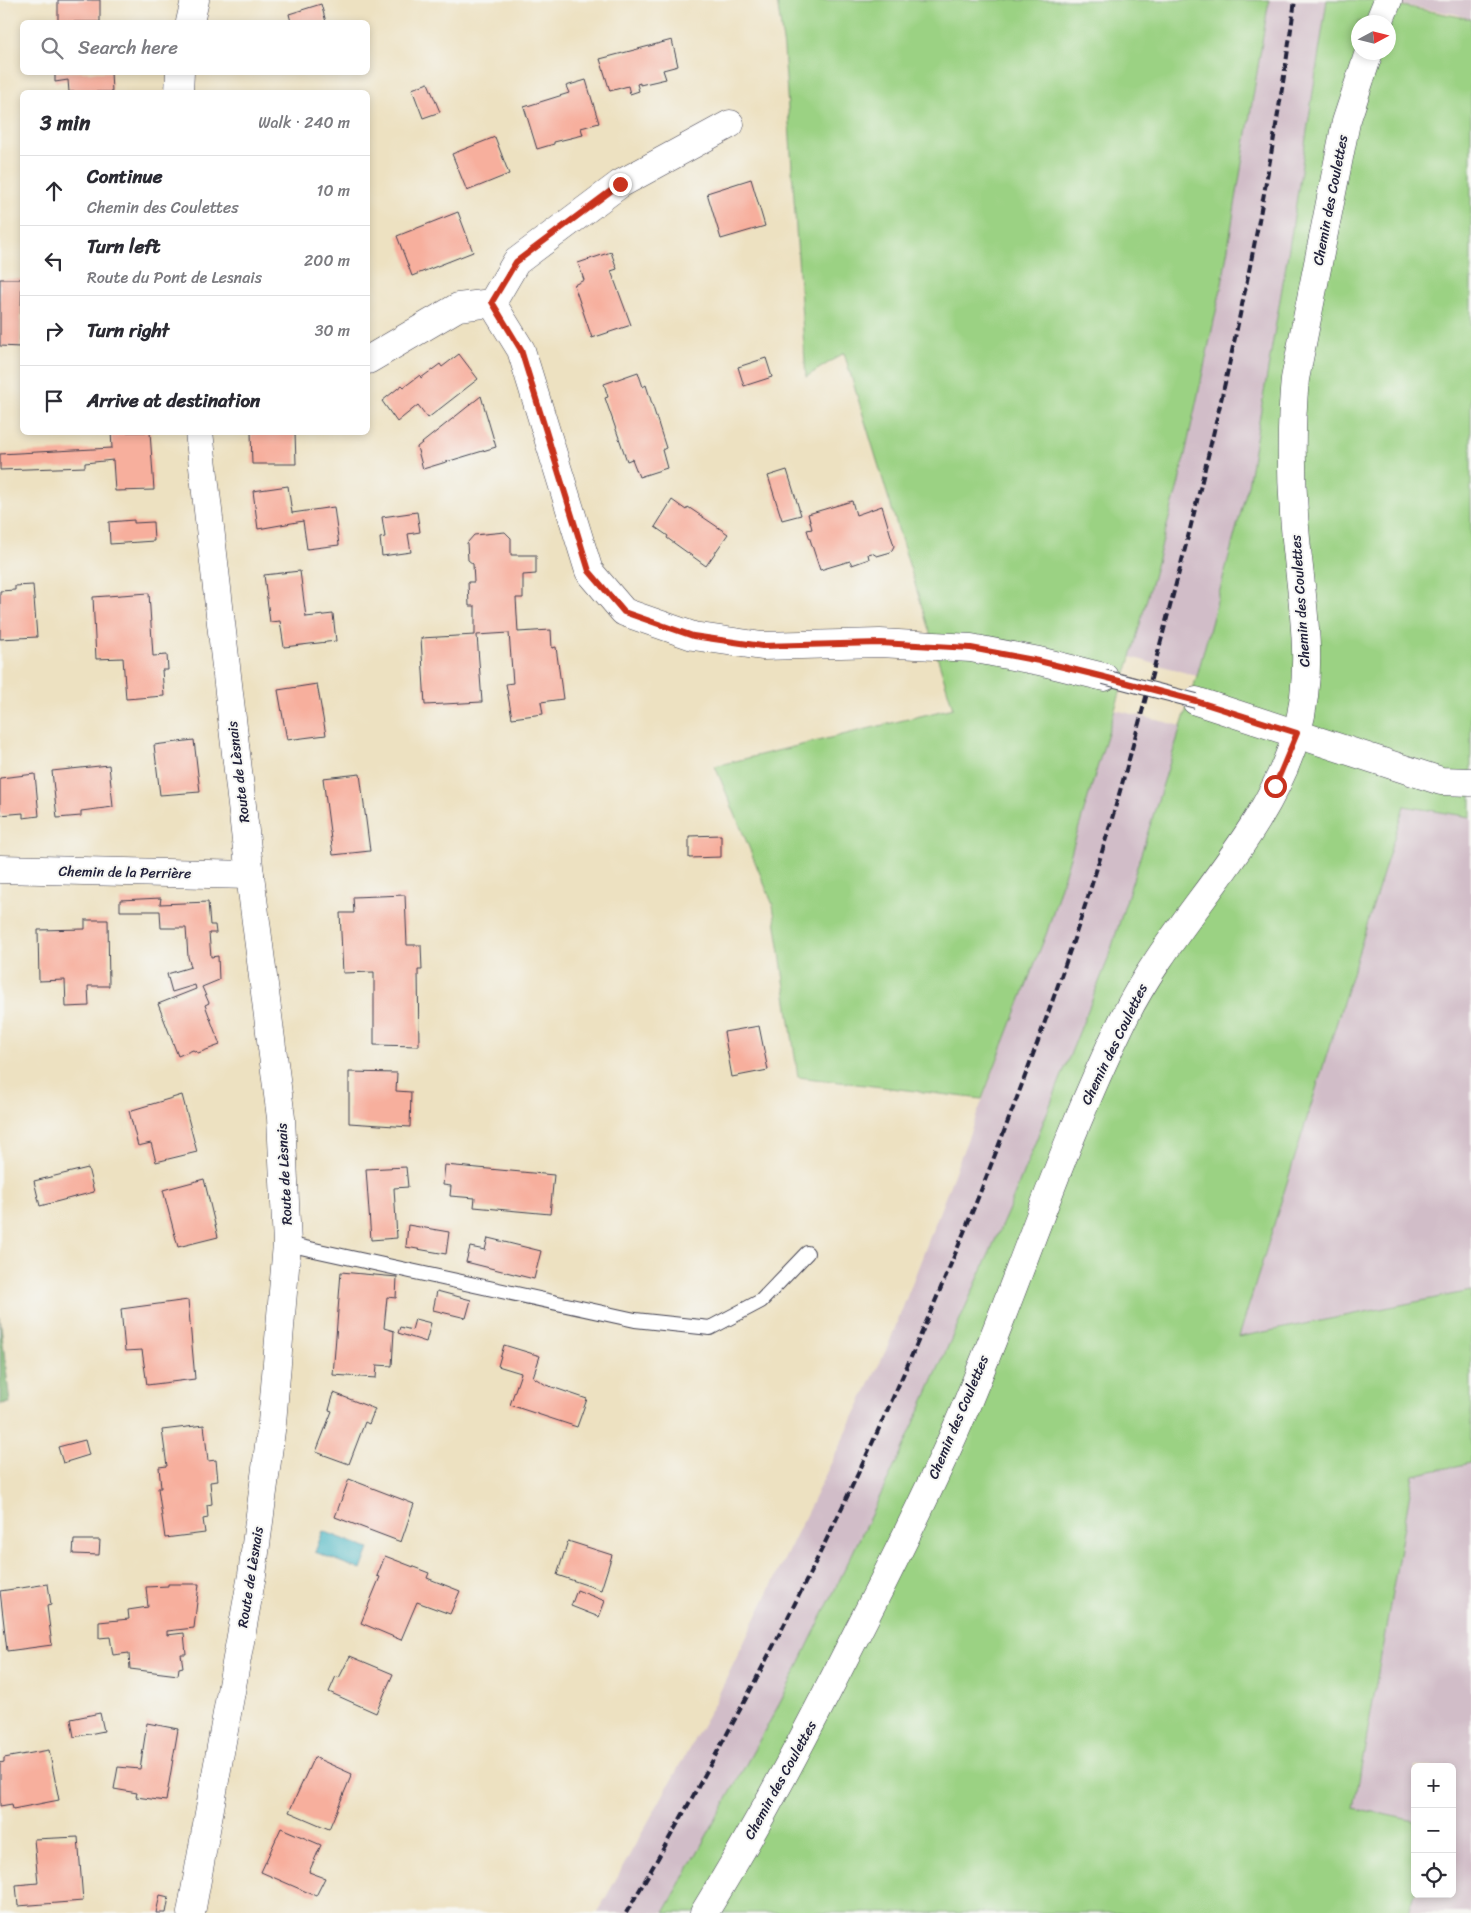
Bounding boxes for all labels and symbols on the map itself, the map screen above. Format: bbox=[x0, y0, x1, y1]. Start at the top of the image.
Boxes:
north arrow bbox=[1351, 15, 1396, 60]
street label: Chemin des Coulettes bbox=[1306, 132, 1356, 268]
route end bbox=[609, 173, 632, 196]
street label: Chemin des Coulettes bbox=[1283, 533, 1318, 668]
street label: Route de Lèsnais bbox=[220, 719, 257, 824]
route start bbox=[1264, 775, 1287, 798]
street label: Chemin de la Perrière bbox=[58, 859, 192, 886]
street label: Chemin des Coulettes bbox=[1074, 979, 1155, 1109]
street label: Route de Lèsnais bbox=[269, 1122, 300, 1226]
street label: Chemin des Coulettes bbox=[921, 1351, 996, 1483]
street label: Route de Lèsnais bbox=[230, 1524, 271, 1629]
street label: Chemin des Coulettes bbox=[737, 1716, 824, 1844]

